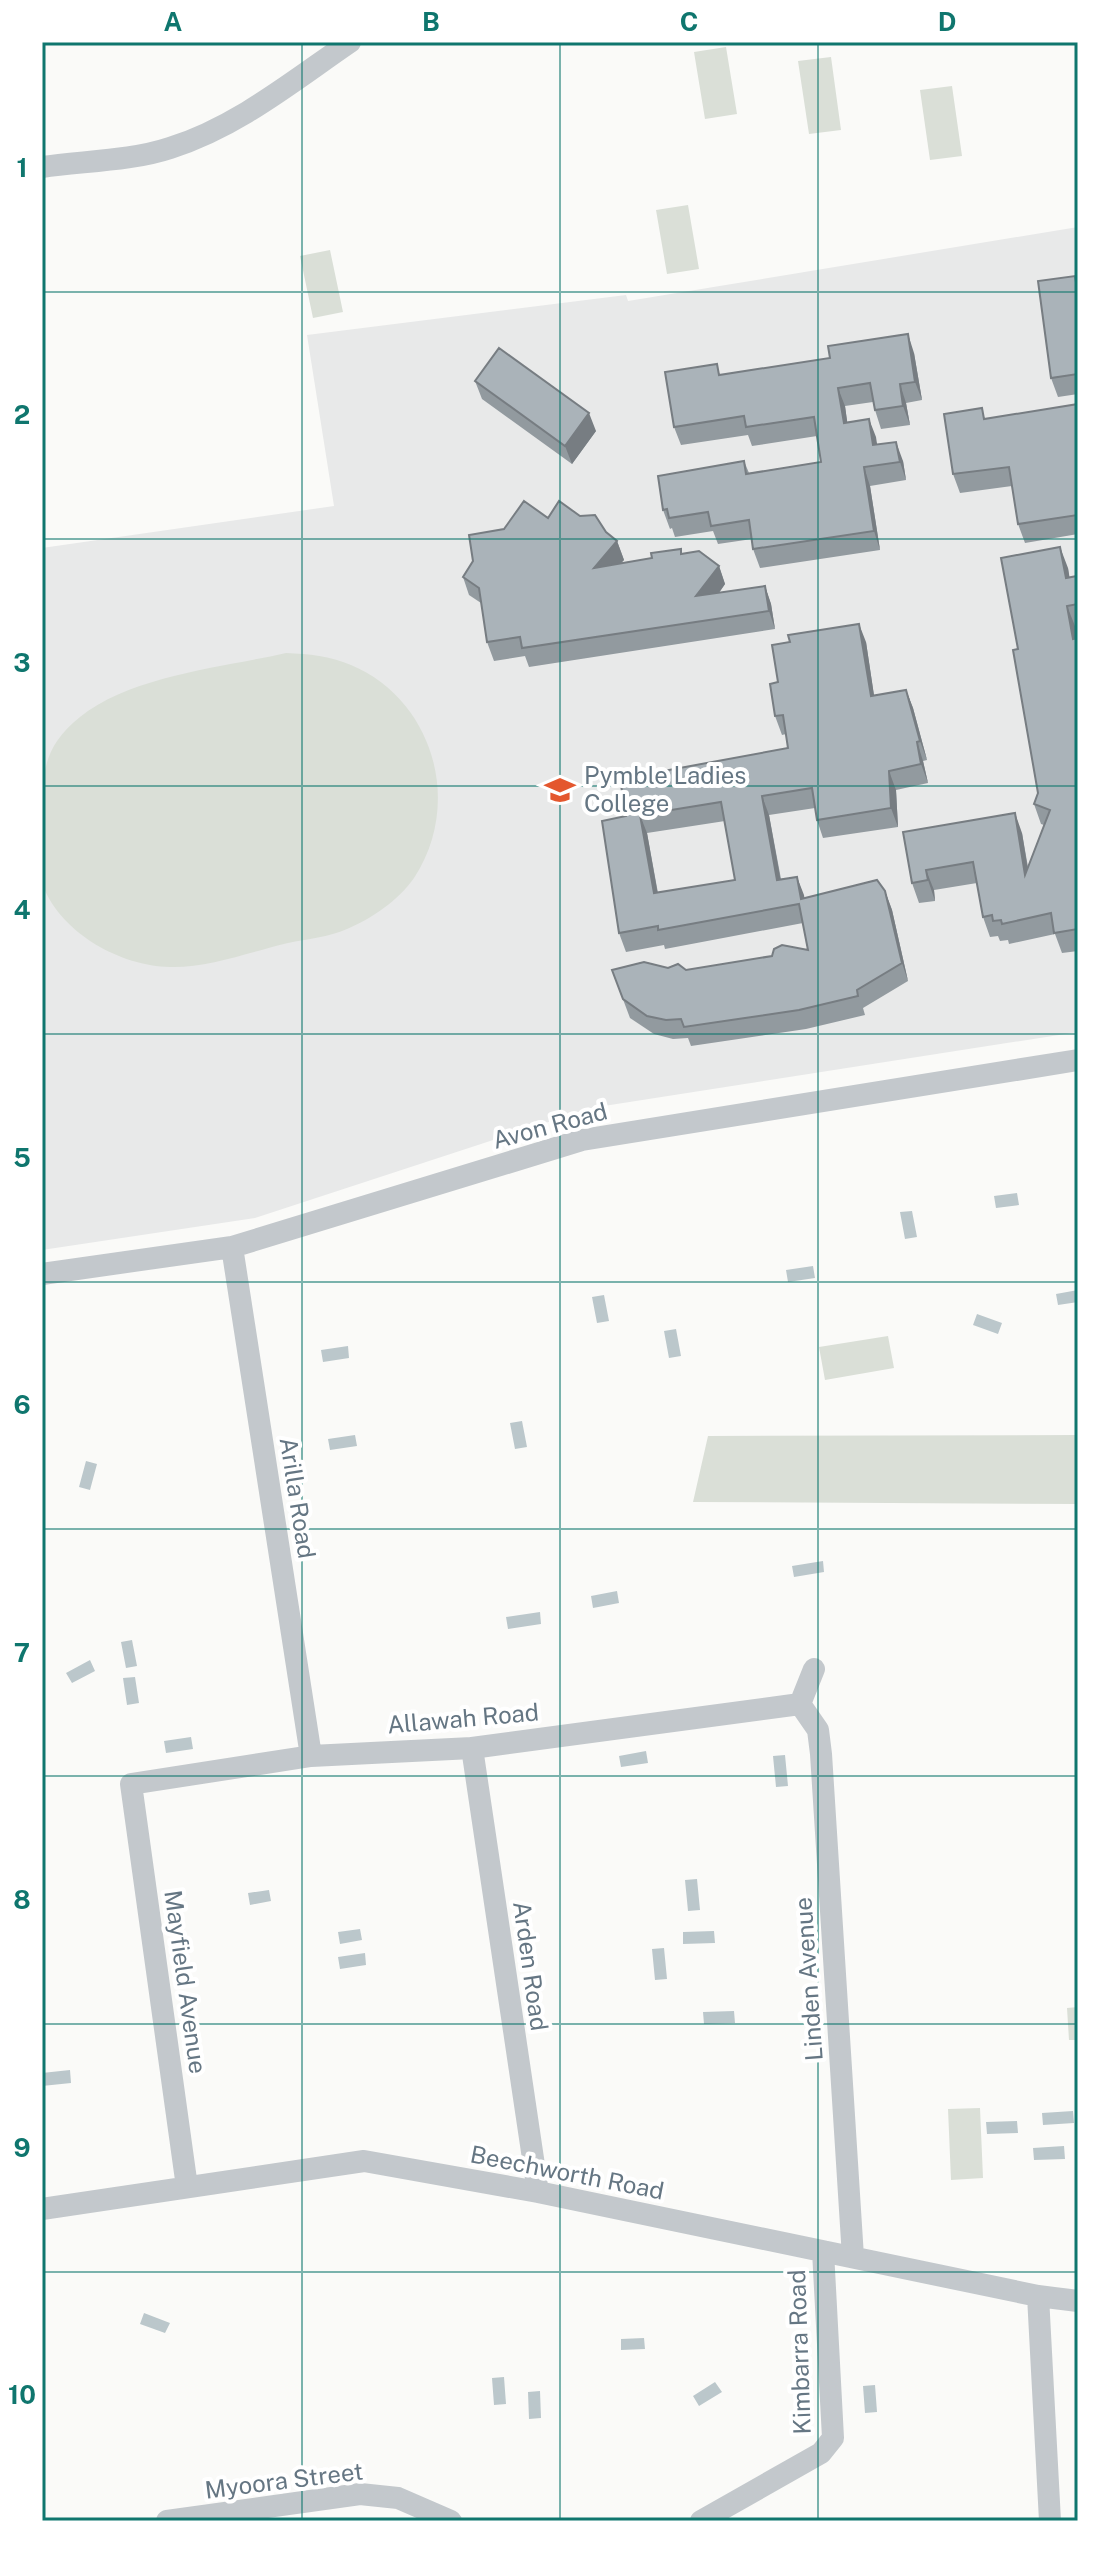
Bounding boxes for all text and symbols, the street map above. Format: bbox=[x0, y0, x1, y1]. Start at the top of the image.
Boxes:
text: A bbox=[164, 6, 183, 37]
text: B bbox=[422, 6, 440, 37]
text: C bbox=[680, 6, 698, 37]
text: D bbox=[938, 6, 956, 37]
text: 1 bbox=[16, 152, 28, 183]
text: 2 bbox=[14, 399, 30, 430]
text: 3 bbox=[13, 647, 31, 678]
place label: Pymble Ladies College bbox=[584, 761, 746, 817]
school or university icon: Pymble Ladies College bbox=[543, 773, 577, 807]
text: 4 bbox=[13, 894, 31, 925]
street label: Avon Road bbox=[489, 1096, 610, 1154]
text: 5 bbox=[13, 1142, 31, 1173]
text: 6 bbox=[13, 1389, 31, 1420]
street label: Arilla Road bbox=[275, 1435, 321, 1561]
text: 7 bbox=[14, 1637, 30, 1668]
street label: Allawah Road bbox=[386, 1697, 540, 1739]
text: 8 bbox=[13, 1884, 31, 1915]
street label: Mayfield Avenue bbox=[159, 1888, 213, 2076]
street label: Linden Avenue bbox=[788, 1896, 828, 2062]
street label: Arden Road bbox=[508, 1899, 554, 2033]
text: 9 bbox=[13, 2132, 31, 2163]
street label: Beechworth Road bbox=[468, 2140, 666, 2205]
street label: Kimbarra Road bbox=[782, 2269, 816, 2435]
text: 10 bbox=[8, 2379, 36, 2410]
street label: Myoora Street bbox=[203, 2456, 365, 2504]

